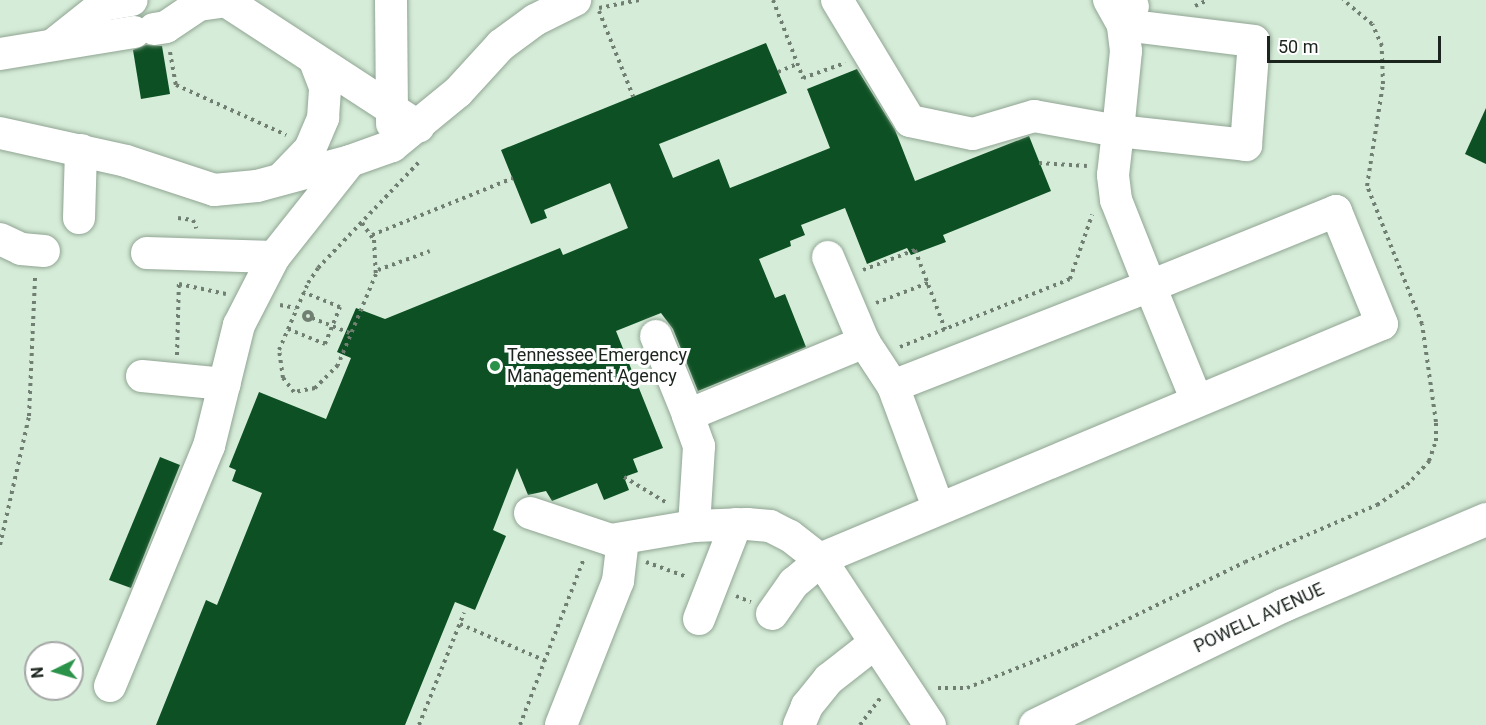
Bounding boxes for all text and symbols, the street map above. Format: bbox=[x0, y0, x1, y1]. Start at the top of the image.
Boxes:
scale bar bbox=[1270, 24, 1444, 62]
text: 50 m bbox=[1278, 36, 1318, 57]
place label: Tennessee Emergency Management Agency bbox=[507, 345, 687, 388]
marker: Tennessee Emergency Management Agency bbox=[488, 359, 502, 373]
street label: POWELL AVENUE bbox=[1190, 578, 1328, 658]
north arrow bbox=[24, 641, 84, 701]
text: N bbox=[28, 666, 48, 679]

